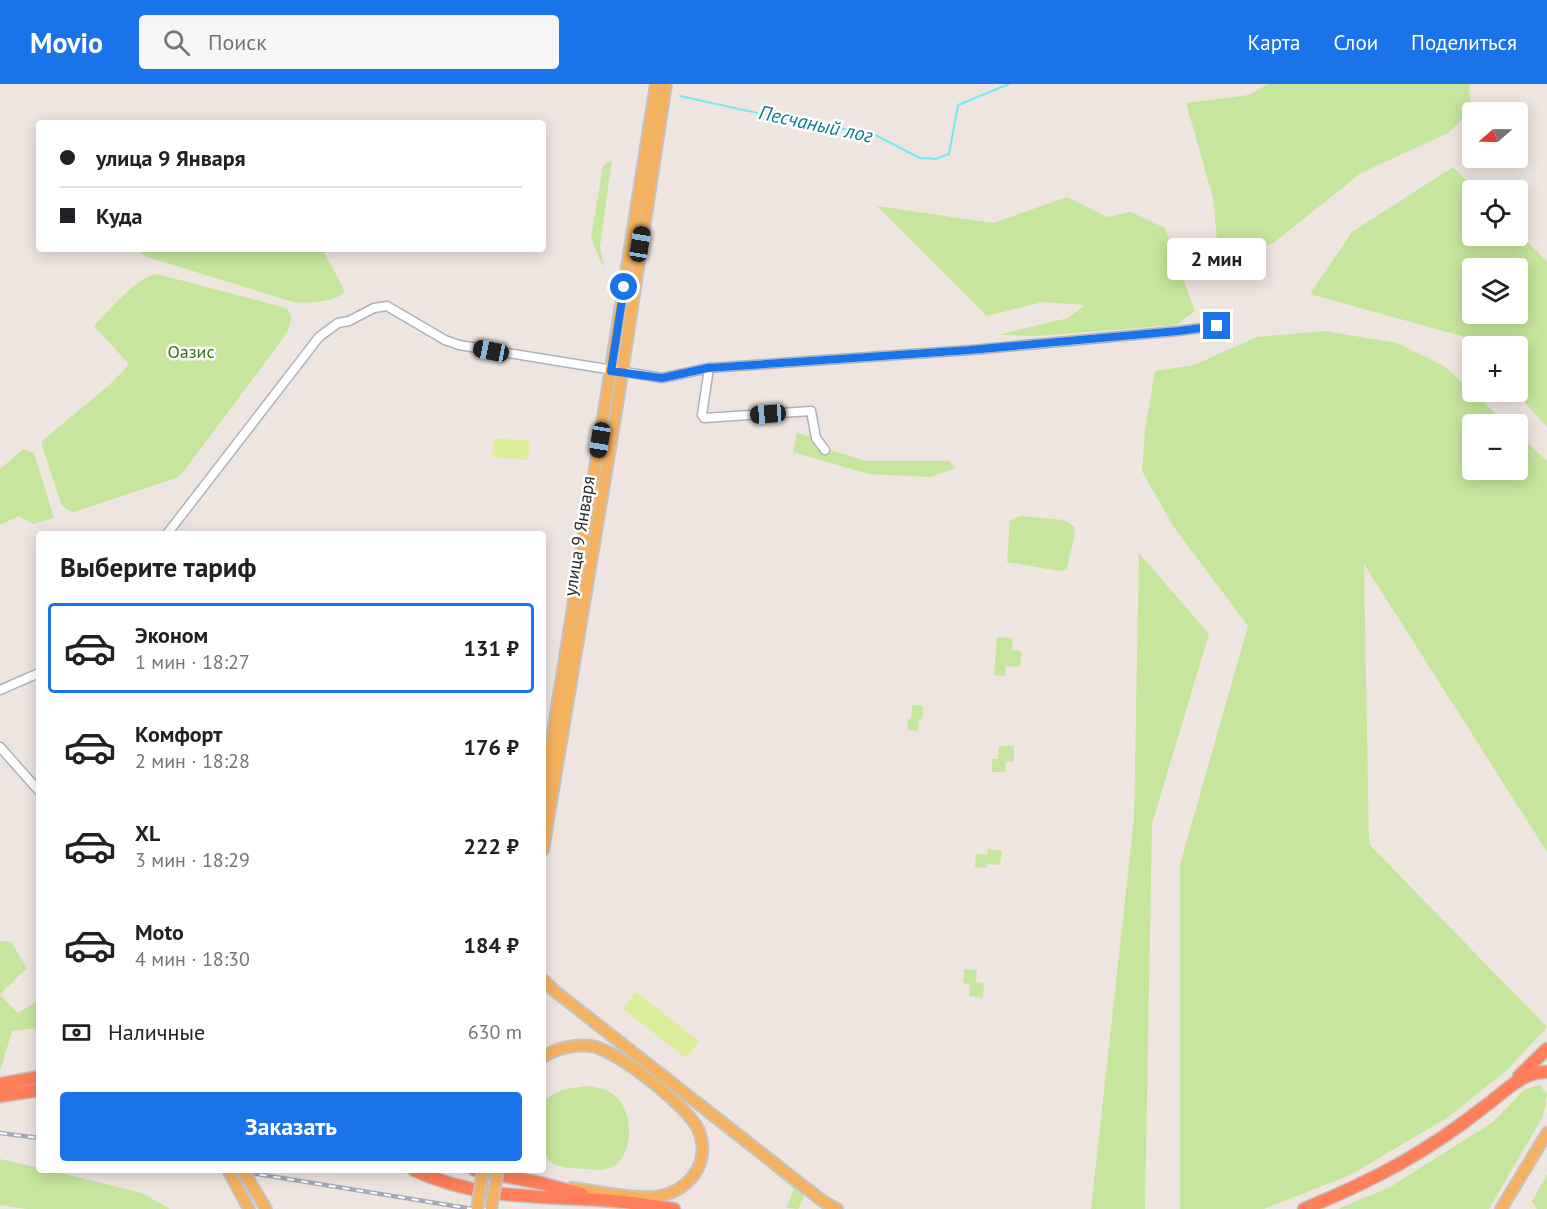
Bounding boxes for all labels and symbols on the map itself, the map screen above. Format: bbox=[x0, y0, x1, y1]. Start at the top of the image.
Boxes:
water label: Песчаный лог bbox=[757, 99, 875, 149]
north arrow bbox=[1462, 102, 1528, 168]
car bbox=[628, 225, 652, 263]
callout: 2 мин bbox=[1168, 239, 1266, 281]
route start bbox=[610, 273, 637, 300]
route end bbox=[1203, 312, 1230, 339]
car bbox=[472, 339, 510, 363]
park label: Оазис bbox=[167, 340, 215, 363]
car bbox=[749, 404, 787, 424]
car bbox=[588, 421, 612, 459]
street label: улица 9 Января bbox=[558, 474, 600, 598]

